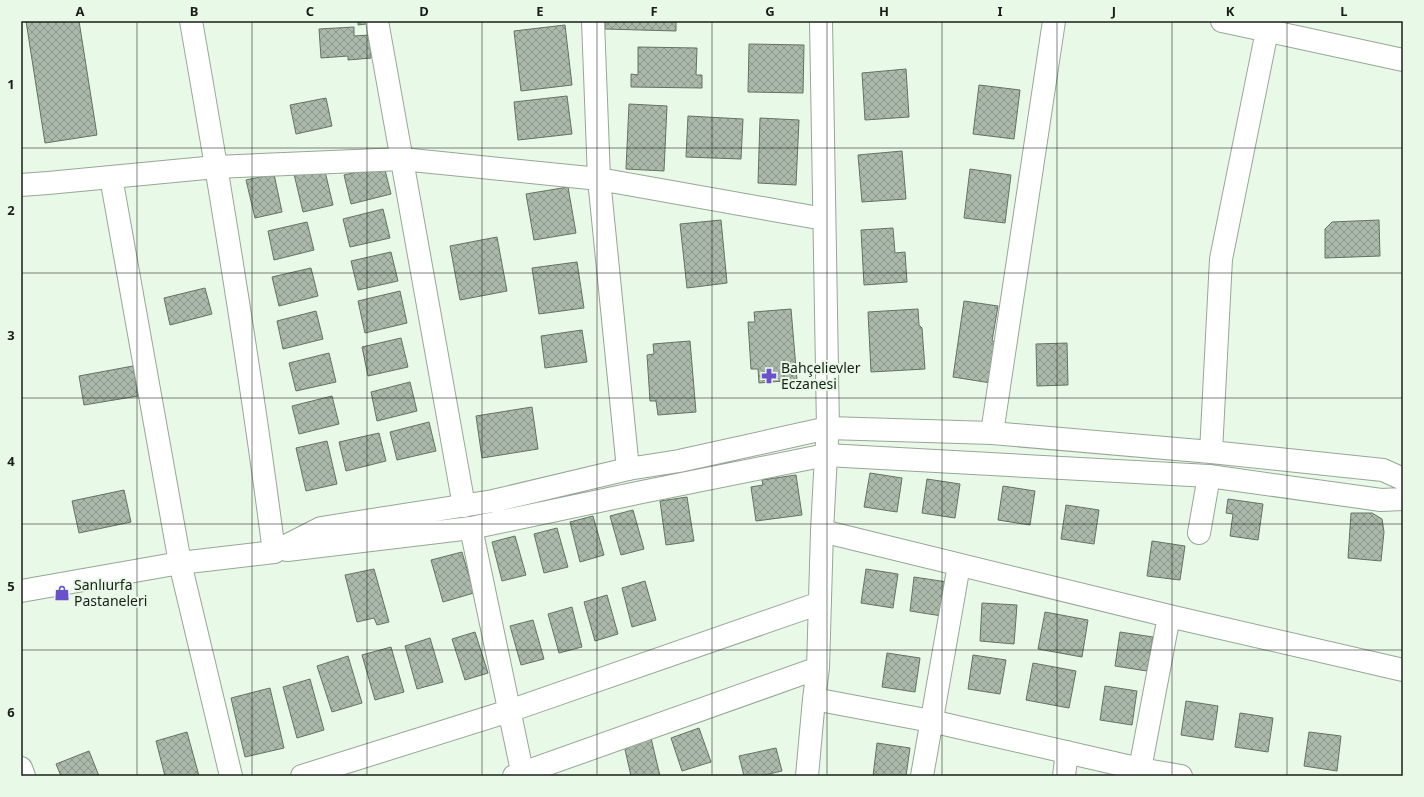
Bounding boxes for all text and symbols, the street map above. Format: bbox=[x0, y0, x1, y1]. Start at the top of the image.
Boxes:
text: A bbox=[76, 2, 85, 20]
text: B bbox=[190, 2, 198, 20]
text: C bbox=[306, 2, 314, 20]
text: D bbox=[419, 2, 429, 20]
text: E bbox=[536, 2, 544, 20]
text: F bbox=[650, 2, 658, 20]
text: G bbox=[765, 2, 775, 20]
text: H bbox=[879, 2, 889, 20]
text: I bbox=[997, 2, 1003, 20]
text: J bbox=[1111, 2, 1116, 20]
text: K bbox=[1226, 2, 1235, 20]
text: L bbox=[1340, 2, 1348, 20]
text: 1 bbox=[7, 75, 15, 93]
text: 2 bbox=[7, 201, 15, 219]
text: 3 bbox=[7, 326, 15, 344]
place label: Bahçelievler Eczanesi bbox=[781, 358, 861, 393]
pharmacy icon: Bahçelievler Eczanesi bbox=[760, 367, 778, 385]
text: 4 bbox=[7, 452, 15, 470]
place label: Sanlıurfa Pastaneleri bbox=[74, 575, 147, 610]
text: 5 bbox=[7, 577, 15, 595]
shop icon: Sanlıurfa Pastaneleri bbox=[53, 584, 71, 602]
text: 6 bbox=[7, 703, 15, 721]

